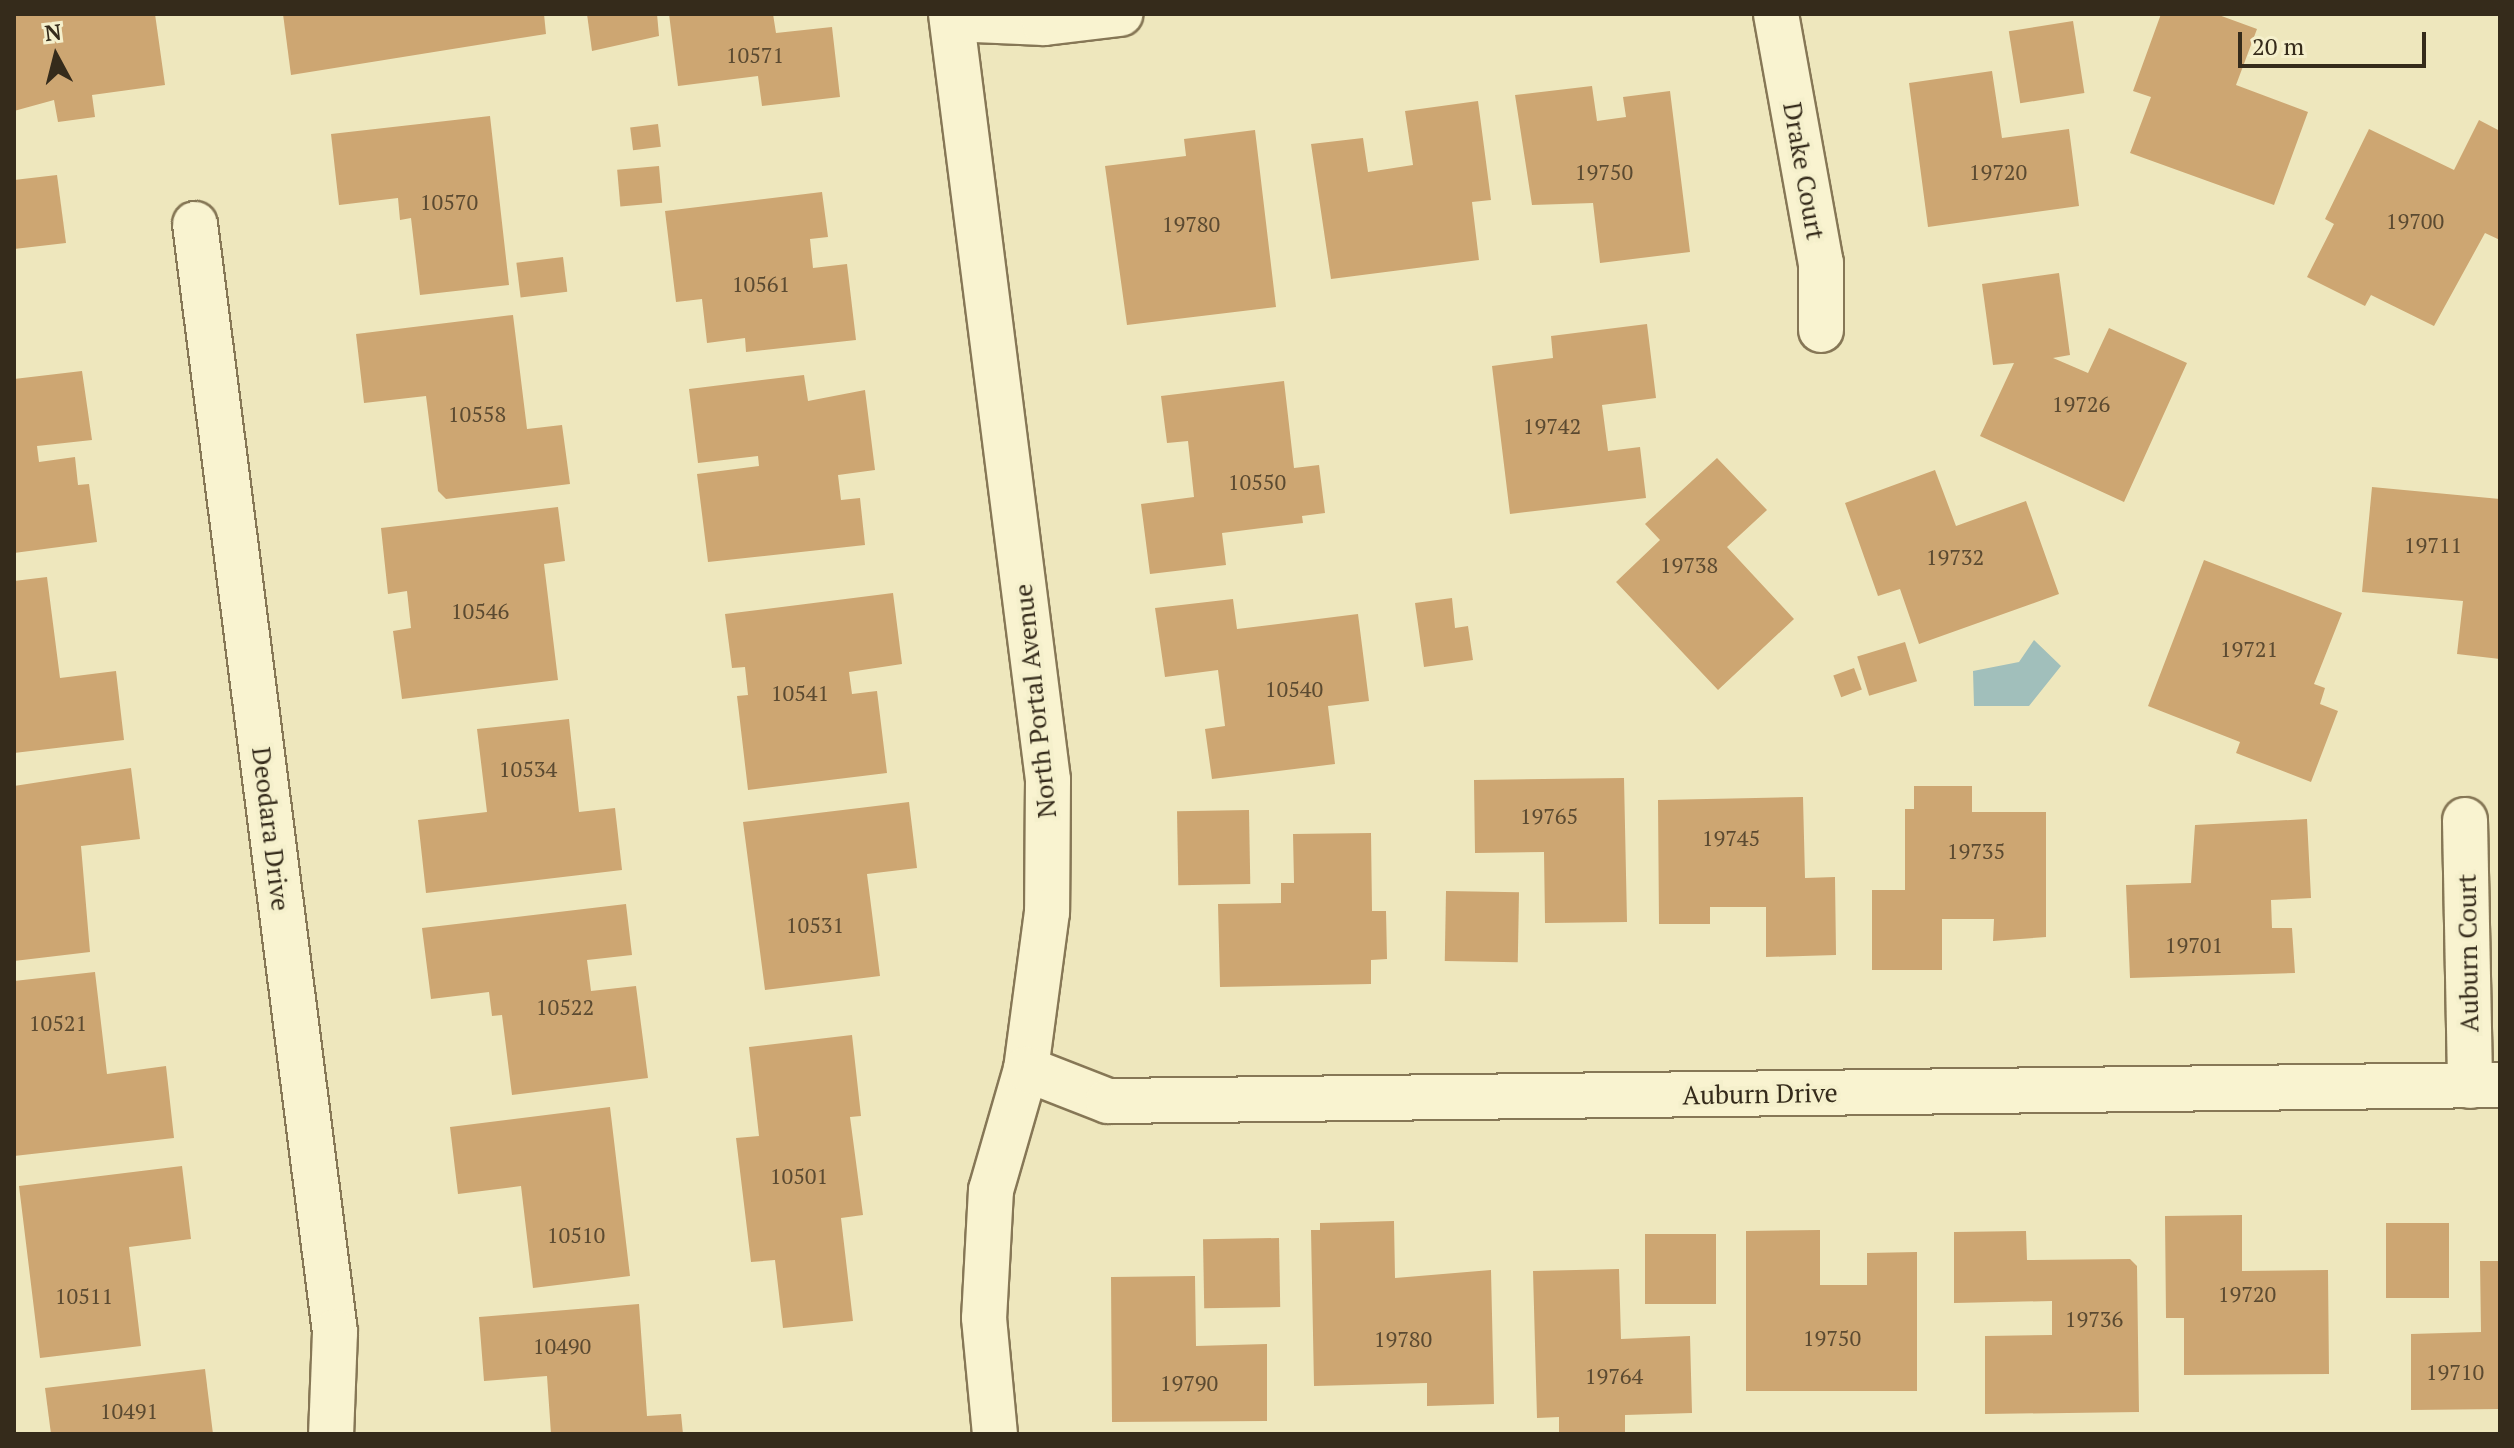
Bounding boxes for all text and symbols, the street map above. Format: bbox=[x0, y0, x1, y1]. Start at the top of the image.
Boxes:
north arrow bbox=[16, 16, 96, 96]
text: N bbox=[43, 16, 63, 47]
scale bar bbox=[2242, 16, 2430, 66]
text: 20 m bbox=[2252, 30, 2304, 62]
house number: 10571 bbox=[726, 42, 784, 68]
street label: Drake Court bbox=[1777, 100, 1831, 242]
house number: 19750 bbox=[1575, 159, 1633, 185]
house number: 19720 bbox=[1969, 159, 2027, 185]
house number: 10570 bbox=[420, 189, 478, 215]
house number: 19700 bbox=[2386, 208, 2444, 234]
house number: 19780 bbox=[1162, 211, 1220, 237]
house number: 10561 bbox=[732, 271, 790, 297]
house number: 19726 bbox=[2052, 391, 2110, 417]
house number: 10558 bbox=[448, 401, 506, 427]
house number: 19742 bbox=[1523, 413, 1581, 439]
house number: 10550 bbox=[1228, 469, 1286, 495]
house number: 19711 bbox=[2404, 532, 2462, 558]
house number: 19732 bbox=[1926, 544, 1984, 570]
house number: 19738 bbox=[1660, 552, 1718, 578]
street label: North Portal Avenue bbox=[1007, 582, 1063, 820]
house number: 10546 bbox=[451, 598, 509, 624]
house number: 19721 bbox=[2220, 636, 2278, 662]
house number: 10540 bbox=[1265, 676, 1323, 702]
house number: 10541 bbox=[771, 680, 829, 706]
street label: Deodara Drive bbox=[245, 745, 297, 913]
house number: 10534 bbox=[499, 756, 557, 782]
house number: 19765 bbox=[1520, 803, 1578, 829]
house number: 19745 bbox=[1702, 825, 1760, 851]
house number: 19735 bbox=[1947, 838, 2005, 864]
street label: Auburn Court bbox=[2451, 873, 2485, 1033]
house number: 10531 bbox=[786, 912, 844, 938]
house number: 19701 bbox=[2165, 932, 2223, 958]
house number: 10522 bbox=[536, 994, 594, 1020]
house number: 10521 bbox=[29, 1010, 87, 1036]
street label: Auburn Drive bbox=[1682, 1077, 1838, 1111]
house number: 10501 bbox=[770, 1163, 828, 1189]
house number: 10510 bbox=[547, 1222, 605, 1248]
house number: 19720 bbox=[2218, 1281, 2276, 1307]
house number: 10511 bbox=[55, 1283, 113, 1309]
house number: 19736 bbox=[2065, 1306, 2123, 1332]
house number: 19750 bbox=[1803, 1325, 1861, 1351]
house number: 19780 bbox=[1374, 1326, 1432, 1352]
house number: 10490 bbox=[533, 1333, 591, 1359]
house number: 19710 bbox=[2426, 1359, 2484, 1385]
house number: 19764 bbox=[1585, 1363, 1643, 1389]
house number: 19790 bbox=[1160, 1370, 1218, 1396]
house number: 10491 bbox=[100, 1398, 158, 1424]

